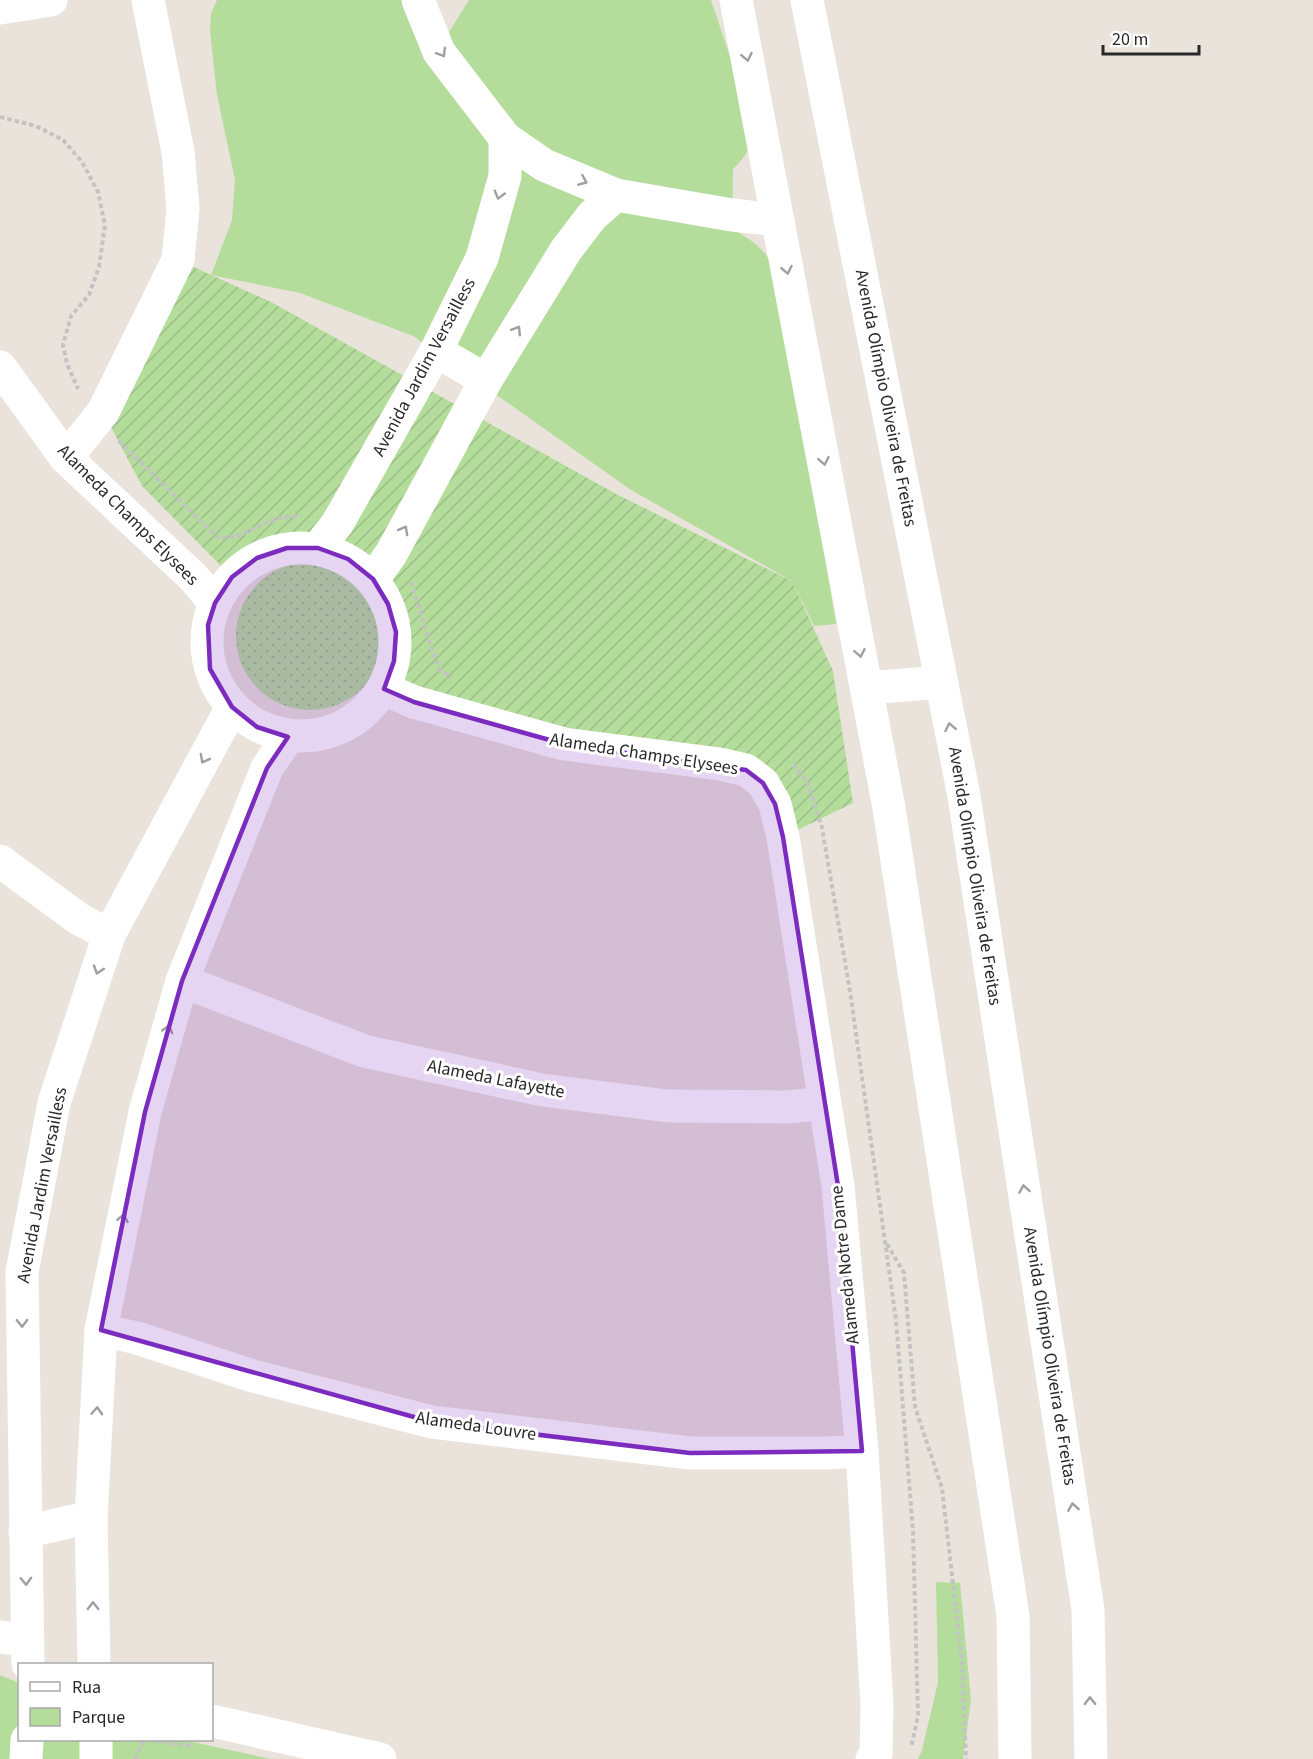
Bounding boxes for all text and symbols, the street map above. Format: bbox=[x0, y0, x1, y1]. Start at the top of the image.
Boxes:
scale bar bbox=[1103, 18, 1199, 56]
text: 20 m bbox=[1112, 27, 1148, 52]
one-way arrow bbox=[434, 47, 446, 57]
one-way arrow bbox=[740, 52, 753, 62]
one-way arrow bbox=[576, 174, 587, 186]
one-way arrow bbox=[494, 190, 506, 200]
one-way arrow bbox=[780, 264, 793, 274]
street label: Avenida Olímpio Oliveira de Freitas bbox=[849, 267, 923, 529]
street label: Avenida Jardim Versailless bbox=[366, 273, 482, 461]
one-way arrow bbox=[509, 326, 521, 336]
street label: Alameda Champs Elysees bbox=[52, 439, 204, 591]
one-way arrow bbox=[817, 457, 829, 466]
one-way arrow bbox=[397, 526, 408, 536]
one-way arrow bbox=[853, 648, 866, 658]
one-way arrow bbox=[944, 723, 957, 733]
street label: Alameda Champs Elysees bbox=[548, 727, 740, 781]
street label: Avenida Olímpio Oliveira de Freitas bbox=[942, 745, 1008, 1007]
one-way arrow bbox=[200, 752, 211, 763]
one-way arrow bbox=[93, 964, 105, 975]
one-way arrow bbox=[161, 1024, 173, 1035]
street label: Alameda Lafayette bbox=[425, 1053, 567, 1105]
street label: Avenida Jardim Versailless bbox=[11, 1085, 73, 1285]
street label: Alameda Notre Dame bbox=[824, 1184, 866, 1346]
one-way arrow bbox=[1018, 1185, 1031, 1195]
one-way arrow bbox=[116, 1214, 129, 1224]
street label: Avenida Olímpio Oliveira de Freitas bbox=[1017, 1225, 1083, 1487]
one-way arrow bbox=[16, 1319, 28, 1328]
street label: Alameda Louvre bbox=[414, 1405, 538, 1447]
one-way arrow bbox=[90, 1407, 103, 1416]
one-way arrow bbox=[1067, 1502, 1079, 1511]
one-way arrow bbox=[20, 1577, 33, 1586]
one-way arrow bbox=[87, 1602, 99, 1611]
legend bbox=[18, 1663, 213, 1741]
text: Rua bbox=[72, 1675, 101, 1700]
one-way arrow bbox=[1084, 1696, 1096, 1705]
text: Parque bbox=[72, 1705, 125, 1730]

